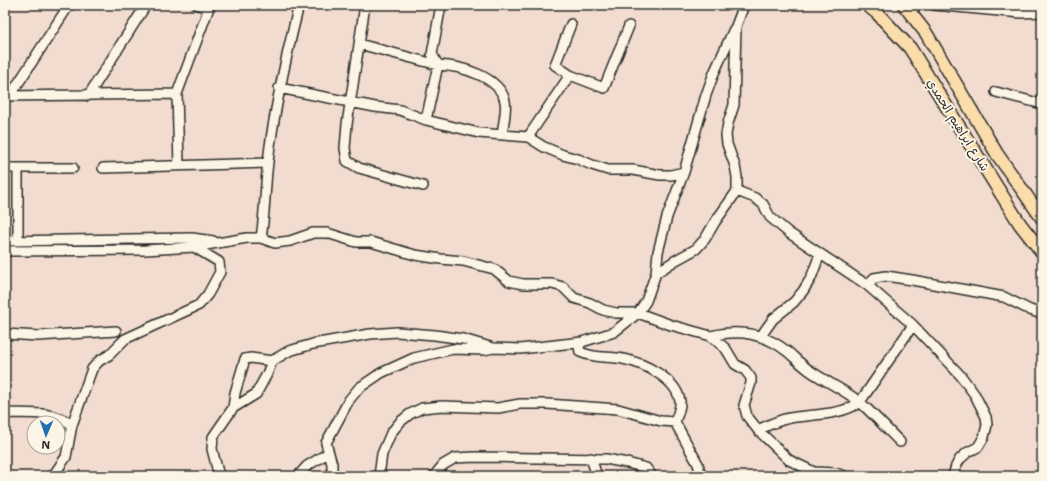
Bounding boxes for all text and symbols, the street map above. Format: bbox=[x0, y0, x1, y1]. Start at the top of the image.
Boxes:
street label: شارع ابراهيم الحمدي bbox=[922, 76, 993, 175]
north arrow bbox=[26, 415, 66, 455]
text: N bbox=[41, 437, 50, 452]

